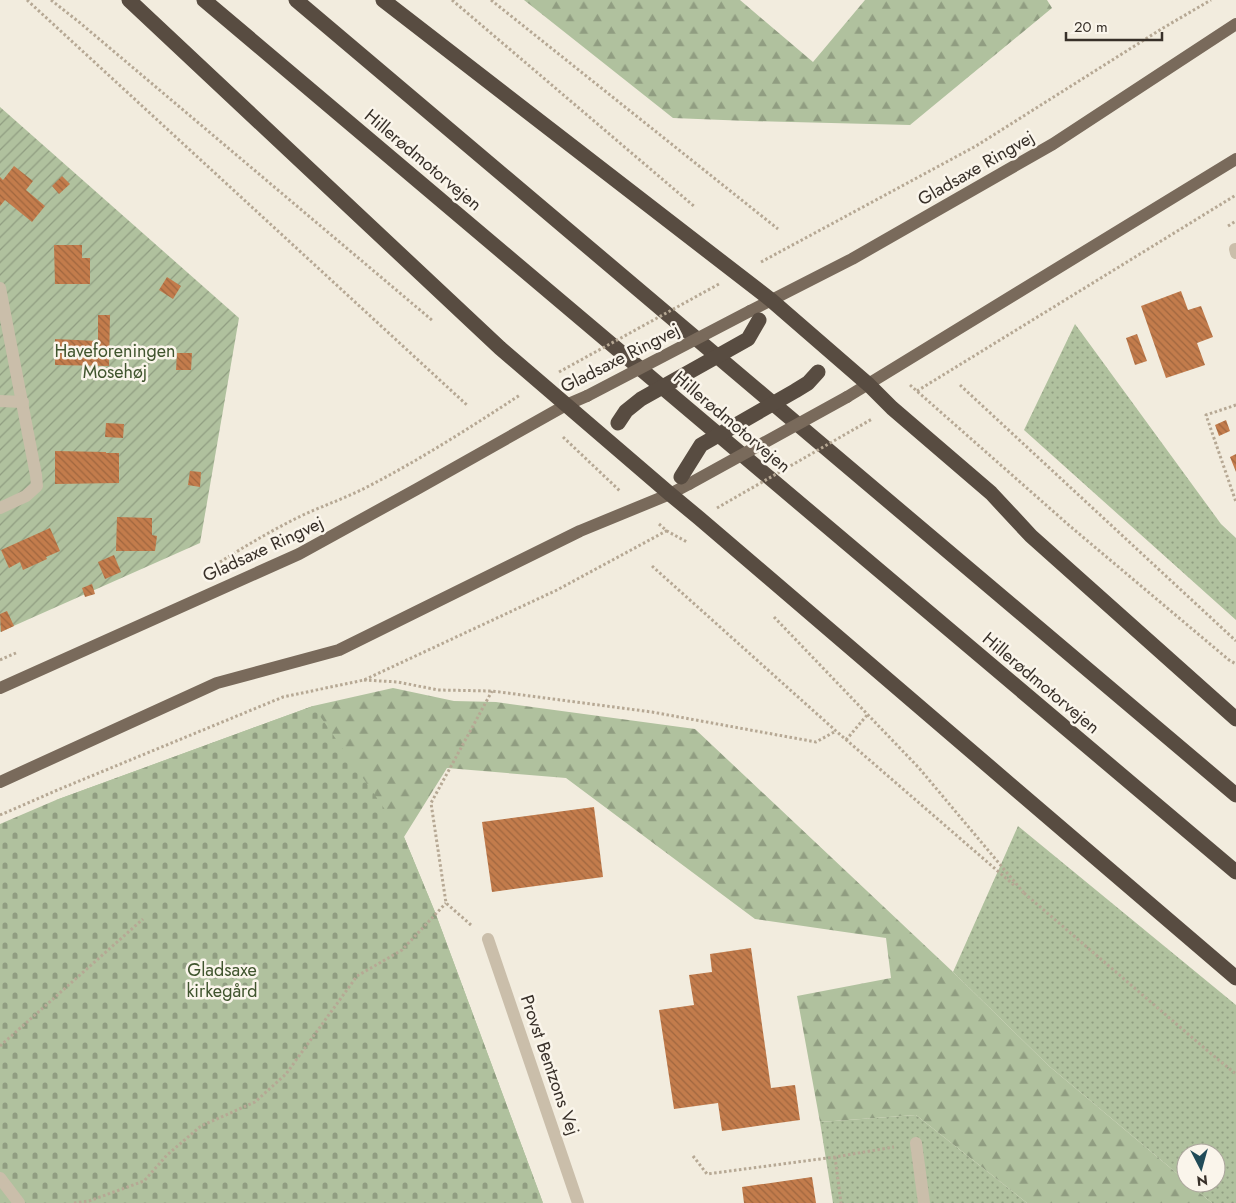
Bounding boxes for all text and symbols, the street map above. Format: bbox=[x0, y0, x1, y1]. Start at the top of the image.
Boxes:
scale bar bbox=[1066, 10, 1162, 42]
text: 20 m bbox=[1074, 16, 1108, 38]
street label: Hillerødmotorvejen bbox=[359, 103, 487, 217]
street label: Gladsaxe Ringvej bbox=[913, 124, 1039, 212]
street label: Gladsaxe Ringvej bbox=[556, 317, 684, 399]
park label: Haveforeningen Mosehøj bbox=[54, 338, 176, 385]
street label: Hillerødmotorvejen bbox=[668, 365, 796, 479]
street label: Gladsaxe Ringvej bbox=[198, 510, 328, 588]
street label: Hillerødmotorvejen bbox=[977, 626, 1105, 740]
park label: Gladsaxe kirkegård bbox=[186, 957, 258, 1004]
street label: Provst Bentzons Vej bbox=[514, 991, 586, 1139]
north arrow bbox=[1176, 1143, 1226, 1193]
text: N bbox=[1196, 1170, 1209, 1191]

